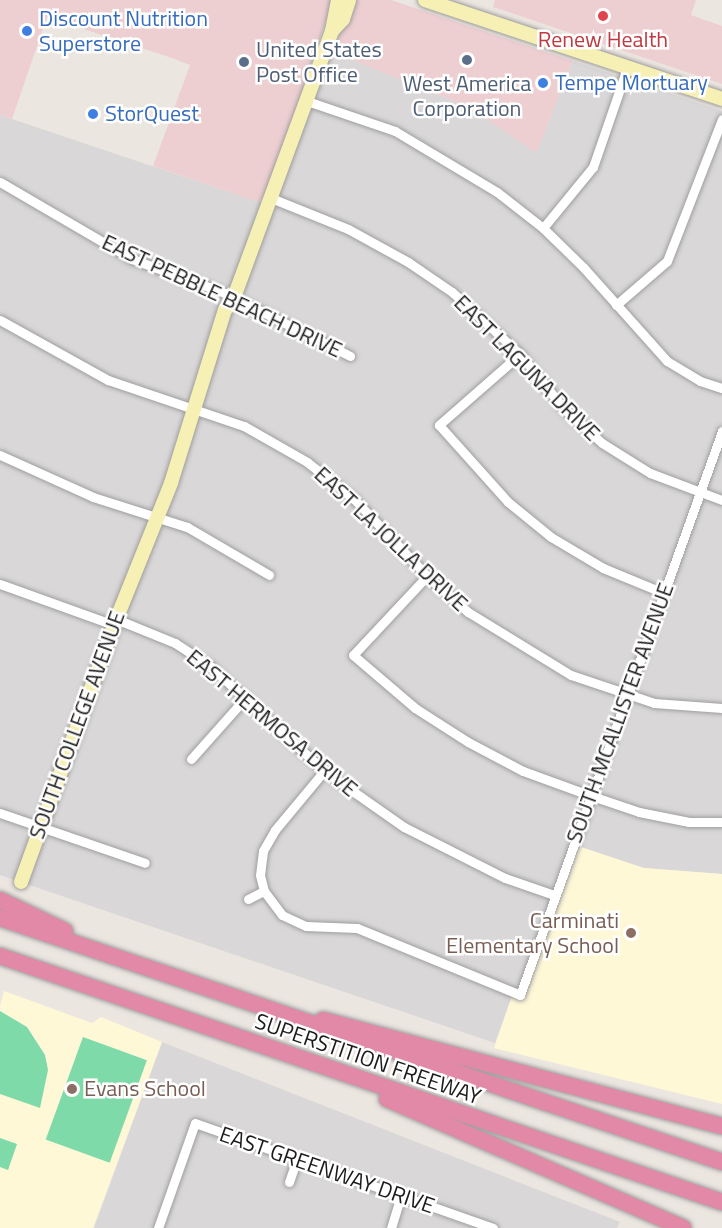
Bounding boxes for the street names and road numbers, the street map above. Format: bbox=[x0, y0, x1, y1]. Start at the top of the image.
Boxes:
street label: EAST PEBBLE BEACH DRIVE bbox=[98, 229, 346, 363]
street label: EAST LAGUNA DRIVE bbox=[449, 290, 605, 446]
street label: EAST LA JOLLA DRIVE bbox=[309, 461, 473, 617]
street label: SOUTH MCALLISTER AVENUE bbox=[561, 579, 679, 847]
street label: SOUTH COLLEGE AVENUE bbox=[23, 608, 131, 842]
street label: EAST HERMOSA DRIVE bbox=[181, 644, 363, 802]
street label: SUPERSTITION FREEWAY bbox=[251, 1008, 485, 1110]
street label: EAST GREENWAY DRIVE bbox=[216, 1121, 438, 1219]

